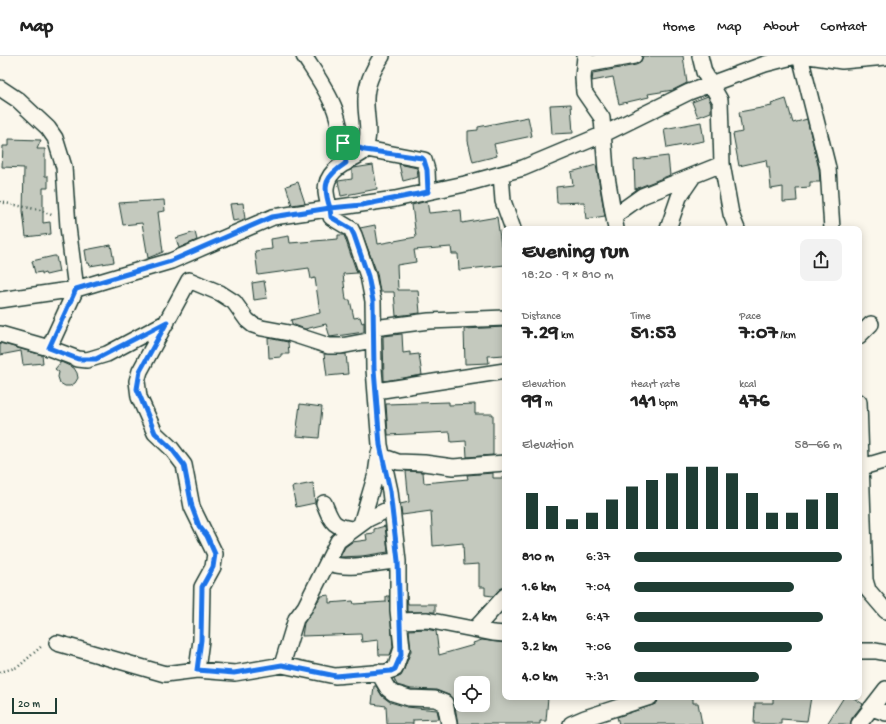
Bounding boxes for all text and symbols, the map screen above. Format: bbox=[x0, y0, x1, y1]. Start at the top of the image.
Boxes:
text: Map bbox=[20, 16, 53, 39]
text: Home bbox=[663, 19, 695, 36]
text: Map bbox=[717, 19, 741, 36]
text: About bbox=[763, 19, 799, 36]
text: Contact bbox=[821, 19, 866, 36]
pin bbox=[326, 126, 360, 160]
icon: arrive bbox=[332, 132, 354, 154]
button: share bbox=[800, 239, 842, 281]
text: Evening run bbox=[522, 240, 629, 266]
text: 18:20 · 9 × 810 m bbox=[522, 268, 613, 283]
text: Distance bbox=[522, 311, 561, 323]
text: Time bbox=[631, 311, 651, 323]
text: Pace bbox=[739, 311, 761, 323]
text: 7.29 bbox=[522, 323, 559, 346]
text: 51:53 bbox=[631, 323, 676, 346]
text: 7:07 bbox=[739, 323, 778, 346]
text: km bbox=[559, 330, 574, 342]
text: /km bbox=[778, 330, 796, 342]
text: Elevation bbox=[522, 379, 566, 391]
text: Heart rate bbox=[631, 379, 680, 391]
text: kcal bbox=[739, 379, 757, 391]
text: 99 bbox=[522, 391, 542, 414]
text: 141 bbox=[631, 391, 656, 414]
text: 476 bbox=[739, 391, 769, 414]
text: m bbox=[542, 398, 552, 410]
text: bpm bbox=[656, 398, 678, 410]
text: Elevation bbox=[522, 438, 574, 453]
text: 58–66 m bbox=[795, 438, 842, 453]
text: 810 m bbox=[522, 550, 554, 565]
text: 6:37 bbox=[586, 550, 610, 565]
text: 1.6 km bbox=[522, 580, 556, 595]
text: 7:04 bbox=[586, 580, 610, 595]
text: 2.4 km bbox=[522, 610, 557, 625]
text: 6:47 bbox=[586, 610, 610, 625]
text: 3.2 km bbox=[522, 640, 557, 655]
text: 7:06 bbox=[586, 640, 611, 655]
text: 4.0 km bbox=[522, 670, 558, 685]
text: 7:31 bbox=[586, 670, 609, 685]
map controls bbox=[454, 676, 490, 712]
button: locate bbox=[454, 676, 490, 712]
scale bar bbox=[12, 696, 57, 715]
text: 20 m bbox=[18, 699, 40, 711]

